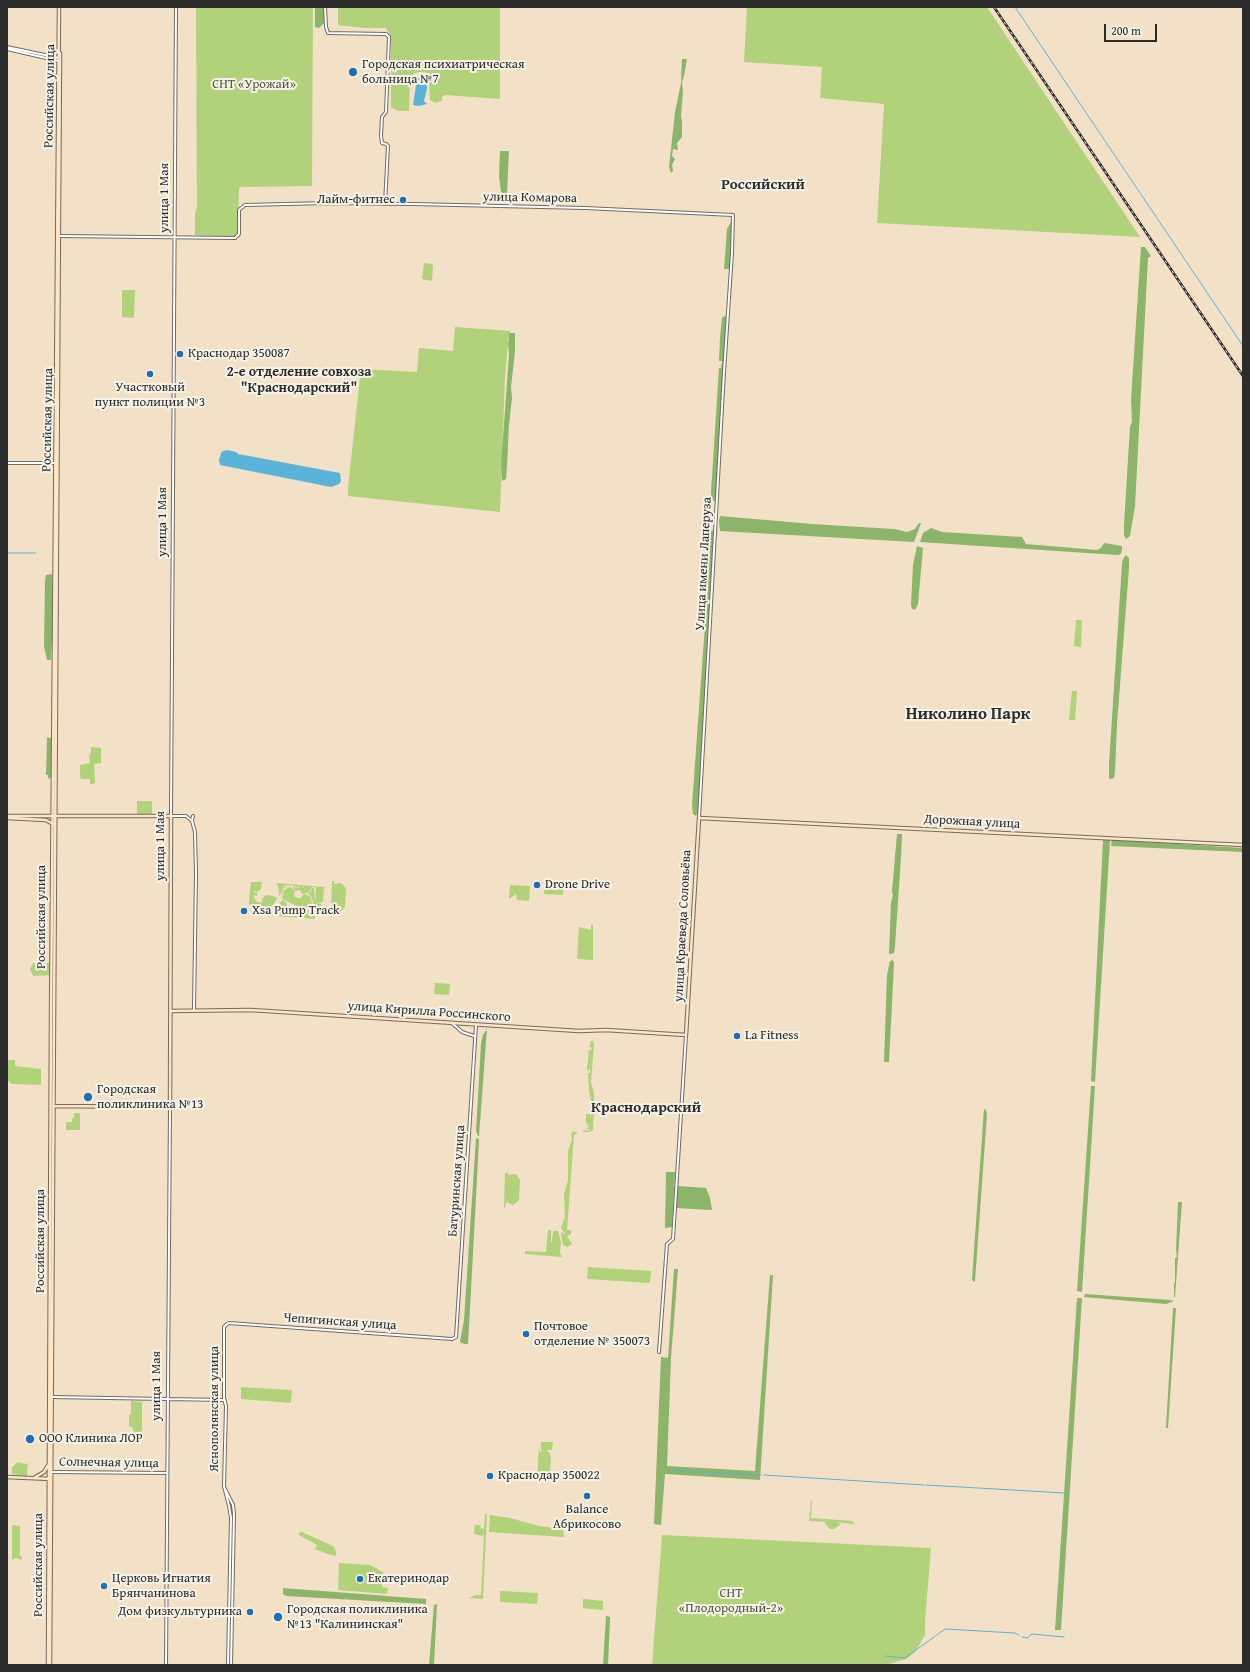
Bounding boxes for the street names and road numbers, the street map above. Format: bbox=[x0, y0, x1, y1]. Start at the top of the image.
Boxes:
street label: Российская улица bbox=[41, 44, 59, 148]
street label: улица 1 Мая bbox=[157, 163, 173, 233]
street label: улица Комарова bbox=[483, 189, 577, 207]
street label: Российская улица bbox=[39, 368, 57, 472]
street label: улица 1 Мая bbox=[155, 487, 171, 557]
street label: Улица имени Лаперуза bbox=[693, 497, 715, 631]
street label: улица 1 Мая bbox=[153, 811, 169, 881]
street label: Дорожная улица bbox=[923, 812, 1021, 832]
street label: улица Краеведа Соловьёва bbox=[671, 849, 695, 1003]
street label: Российская улица bbox=[34, 865, 50, 969]
street label: улица Кирилла Россинского bbox=[347, 999, 511, 1025]
street label: Батуринская улица bbox=[445, 1125, 469, 1237]
street label: Российская улица bbox=[33, 1189, 49, 1293]
street label: Чепигинская улица bbox=[283, 1310, 397, 1334]
street label: Яснополянская улица bbox=[207, 1346, 223, 1472]
street label: улица 1 Мая bbox=[149, 1351, 165, 1421]
street label: Солнечная улица bbox=[59, 1454, 159, 1472]
street label: Российская улица bbox=[31, 1513, 47, 1617]

